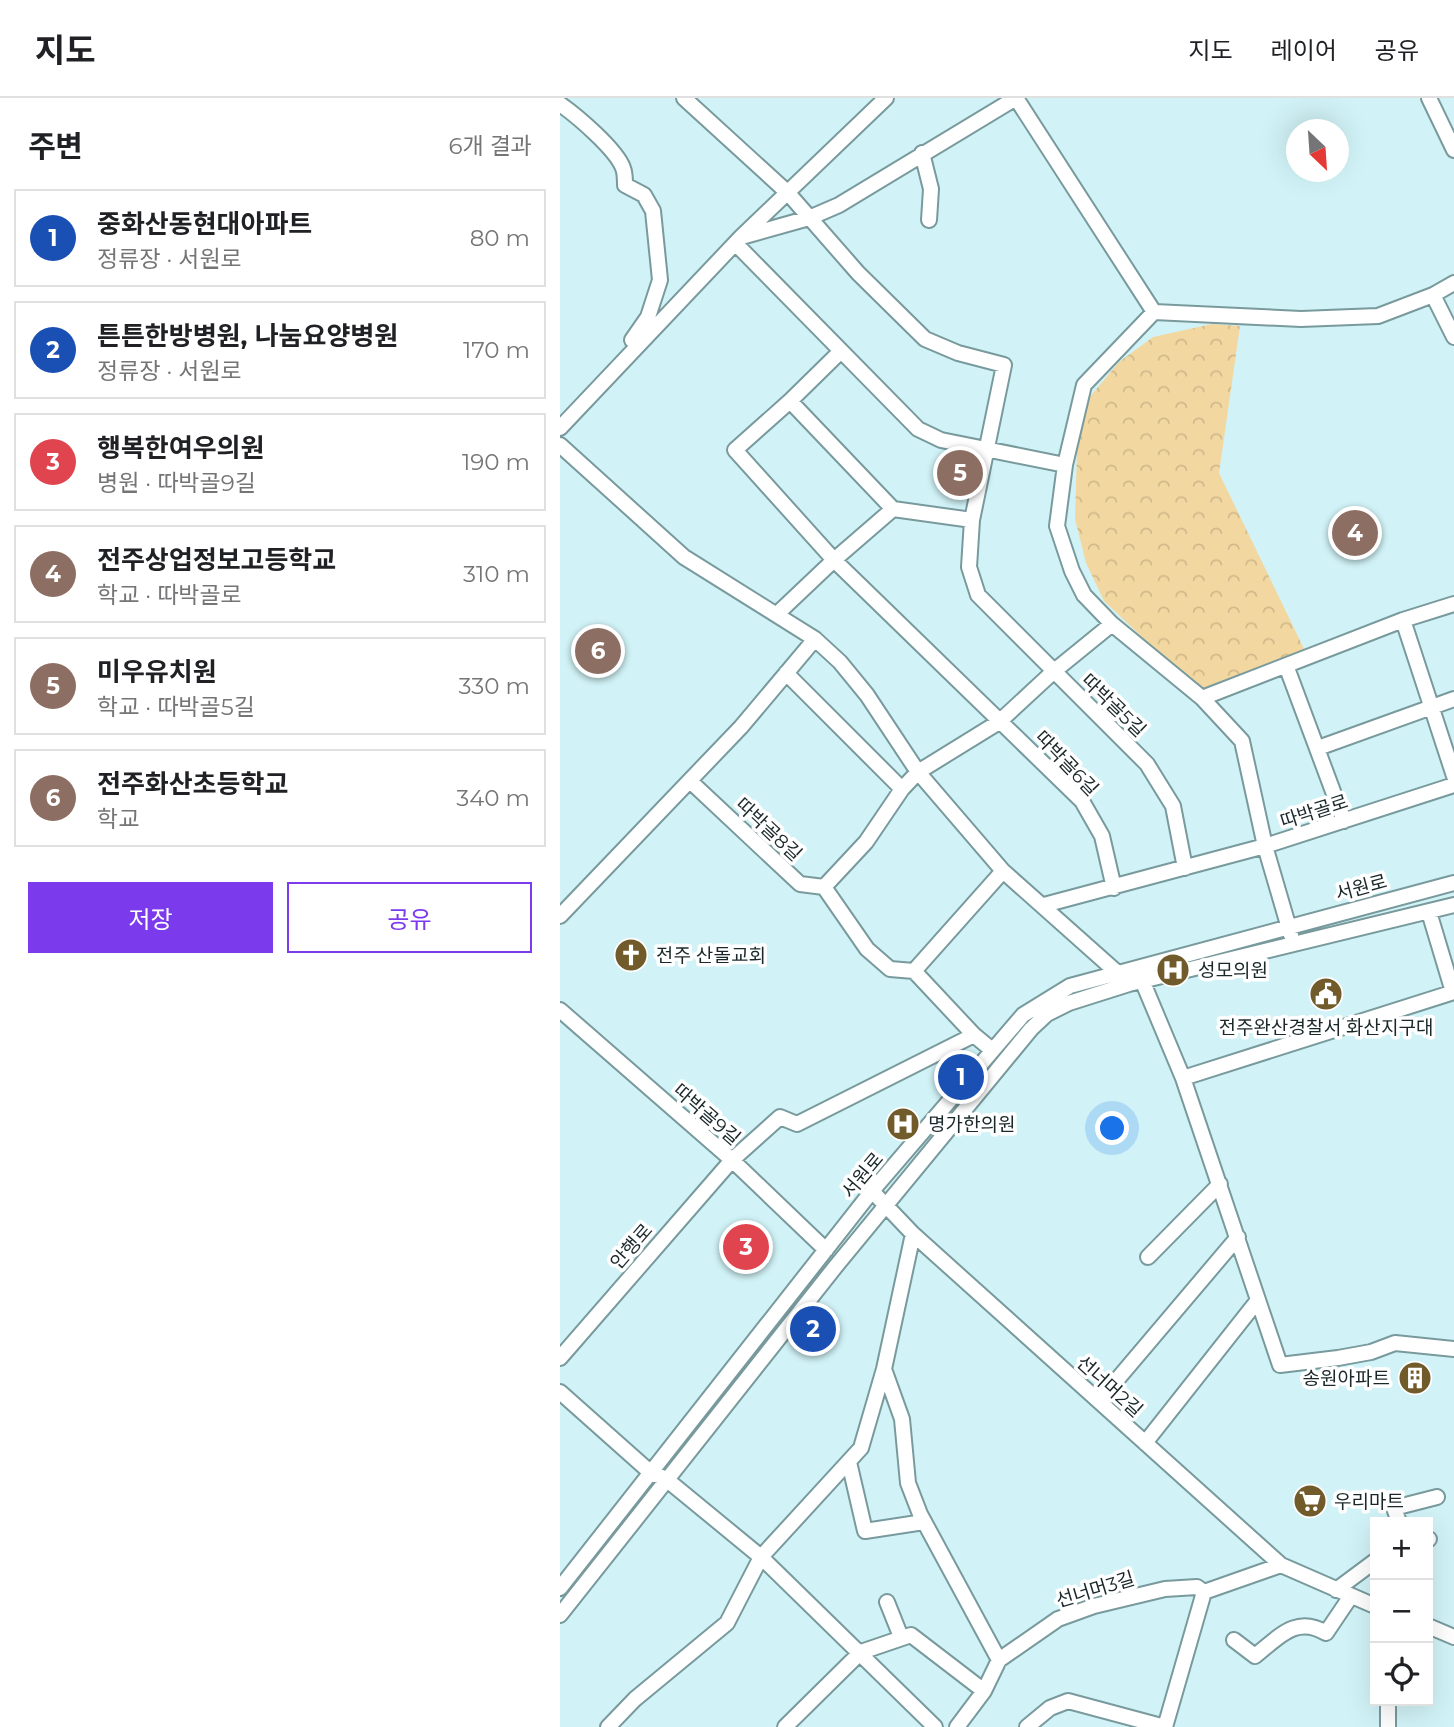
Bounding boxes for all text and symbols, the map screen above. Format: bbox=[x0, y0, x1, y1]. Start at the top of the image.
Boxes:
text: 지도 bbox=[35, 30, 96, 70]
text: 지도 bbox=[1188, 36, 1233, 65]
text: 레이어 bbox=[1271, 36, 1337, 65]
text: 공유 bbox=[1375, 36, 1419, 65]
north arrow bbox=[1286, 119, 1349, 182]
text: 주변 bbox=[28, 128, 83, 165]
text: 6개 결과 bbox=[448, 132, 532, 160]
text: 중화산동현대아파트 bbox=[97, 208, 312, 240]
text: 1 bbox=[48, 224, 58, 252]
text: 80 m bbox=[470, 224, 530, 252]
text: 정류장 · 서원로 bbox=[97, 245, 242, 273]
text: 튼튼한방병원, 나눔요양병원 bbox=[97, 320, 398, 352]
text: 2 bbox=[46, 336, 60, 364]
text: 170 m bbox=[463, 336, 530, 364]
text: 정류장 · 서원로 bbox=[97, 357, 242, 385]
text: 행복한여우의원 bbox=[97, 432, 264, 464]
pin: 5 bbox=[937, 447, 983, 499]
text: 3 bbox=[46, 448, 60, 476]
text: 190 m bbox=[462, 448, 530, 476]
text: 병원 · 따박골9길 bbox=[97, 469, 256, 497]
pin: 4 bbox=[1332, 507, 1378, 559]
text: 전주상업정보고등학교 bbox=[97, 544, 336, 576]
text: 4 bbox=[45, 560, 61, 588]
text: 310 m bbox=[463, 560, 530, 588]
text: 학교 · 따박골로 bbox=[97, 581, 242, 609]
pin: 6 bbox=[575, 625, 621, 677]
text: 미우유치원 bbox=[97, 656, 217, 688]
street label: 따박골5길 bbox=[1077, 669, 1151, 742]
text: 5 bbox=[46, 672, 60, 700]
text: 330 m bbox=[459, 672, 530, 700]
text: 학교 · 따박골5길 bbox=[97, 693, 255, 721]
street label: 따박골6길 bbox=[1030, 726, 1103, 801]
text: 전주화산초등학교 bbox=[97, 768, 288, 800]
text: 6 bbox=[46, 784, 60, 812]
text: 340 m bbox=[456, 784, 530, 812]
street label: 따박골로 bbox=[1277, 790, 1351, 833]
street label: 따박골8길 bbox=[731, 793, 807, 866]
text: 학교 bbox=[97, 805, 139, 833]
street label: 서원로 bbox=[1333, 870, 1389, 905]
button: 저장 bbox=[28, 882, 273, 953]
button: 공유 bbox=[287, 882, 532, 953]
church icon: 전주 산돌교회 bbox=[612, 936, 650, 974]
place label: 전주 산돌교회 bbox=[656, 944, 766, 967]
hospital icon: 성모의원 bbox=[1154, 951, 1192, 989]
place label: 성모의원 bbox=[1198, 959, 1268, 982]
public building icon: 전주완산경찰서 화산지구대 bbox=[1307, 975, 1345, 1013]
place label: 전주완산경찰서 화산지구대 bbox=[1219, 1016, 1433, 1039]
pin: 1 bbox=[938, 1051, 984, 1103]
street label: 따박골9길 bbox=[668, 1079, 745, 1150]
hospital icon: 명가한의원 bbox=[884, 1105, 922, 1143]
your location bbox=[1095, 1111, 1129, 1145]
place label: 명가한의원 bbox=[928, 1113, 1015, 1136]
street label: 서원로 bbox=[837, 1148, 888, 1203]
street label: 안행로 bbox=[605, 1219, 657, 1274]
pin: 3 bbox=[723, 1221, 769, 1273]
pin: 2 bbox=[790, 1303, 836, 1355]
street label: 선너머2길 bbox=[1072, 1351, 1147, 1422]
building icon: 송원아파트 bbox=[1396, 1359, 1434, 1397]
place label: 송원아파트 bbox=[1303, 1367, 1390, 1390]
supermarket icon: 우리마트 bbox=[1291, 1482, 1329, 1520]
place label: 우리마트 bbox=[1334, 1490, 1404, 1513]
map controls bbox=[1370, 1517, 1433, 1706]
button: + bbox=[1370, 1517, 1433, 1580]
street label: 선너머3길 bbox=[1053, 1567, 1137, 1612]
button: − bbox=[1370, 1580, 1433, 1643]
button: locate bbox=[1370, 1643, 1433, 1706]

